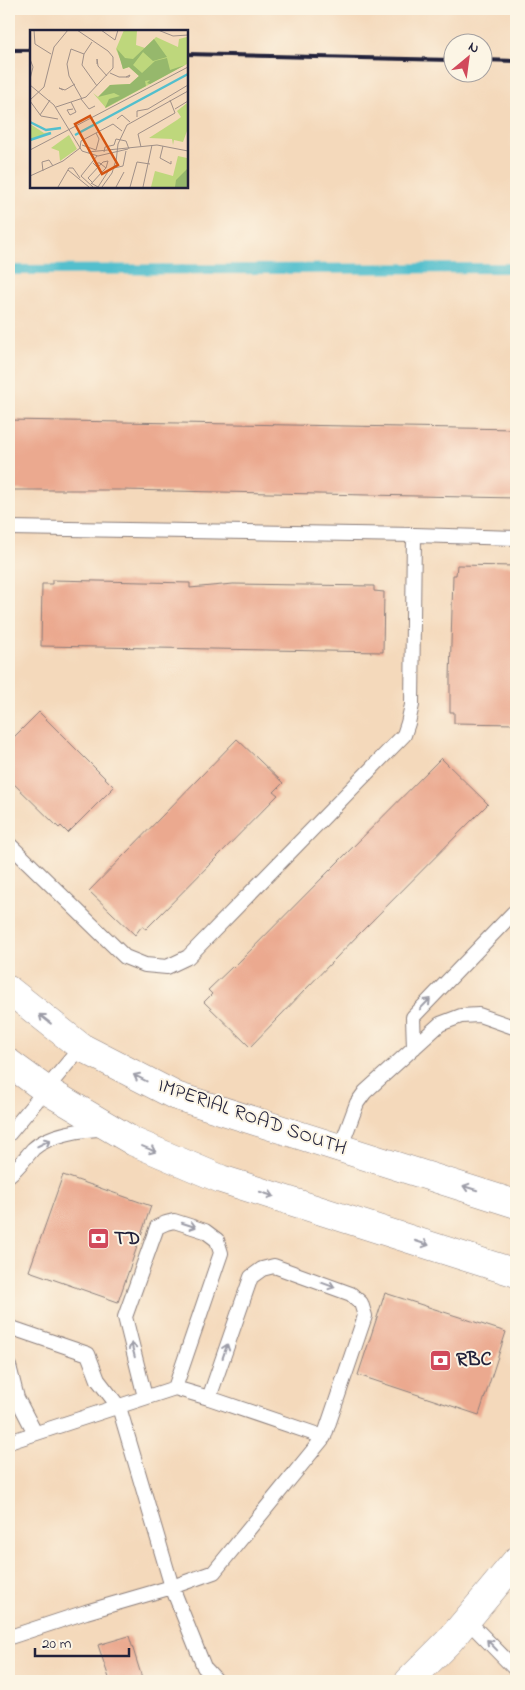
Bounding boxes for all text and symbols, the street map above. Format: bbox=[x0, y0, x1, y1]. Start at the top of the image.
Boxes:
inset map bbox=[30, 30, 188, 188]
north arrow bbox=[442, 32, 492, 82]
text: N bbox=[464, 36, 483, 59]
one-way arrow bbox=[419, 998, 431, 1011]
one-way arrow bbox=[39, 1013, 52, 1024]
street label: IMPERIAL ROAD SOUTH bbox=[154, 1072, 350, 1164]
one-way arrow bbox=[133, 1073, 148, 1083]
one-way arrow bbox=[37, 1138, 52, 1148]
one-way arrow bbox=[141, 1144, 156, 1154]
one-way arrow bbox=[462, 1183, 478, 1193]
one-way arrow bbox=[259, 1189, 275, 1199]
one-way arrow bbox=[180, 1221, 196, 1231]
place label: TD bbox=[114, 1225, 140, 1254]
bank icon: TD bbox=[86, 1227, 110, 1251]
one-way arrow bbox=[414, 1238, 430, 1248]
one-way arrow bbox=[320, 1281, 335, 1290]
one-way arrow bbox=[128, 1342, 137, 1358]
one-way arrow bbox=[221, 1344, 230, 1360]
place label: RBC bbox=[456, 1346, 492, 1375]
bank icon: RBC bbox=[428, 1348, 452, 1372]
scale bar bbox=[35, 1625, 129, 1657]
text: 20 m bbox=[42, 1633, 72, 1655]
one-way arrow bbox=[486, 1639, 498, 1651]

